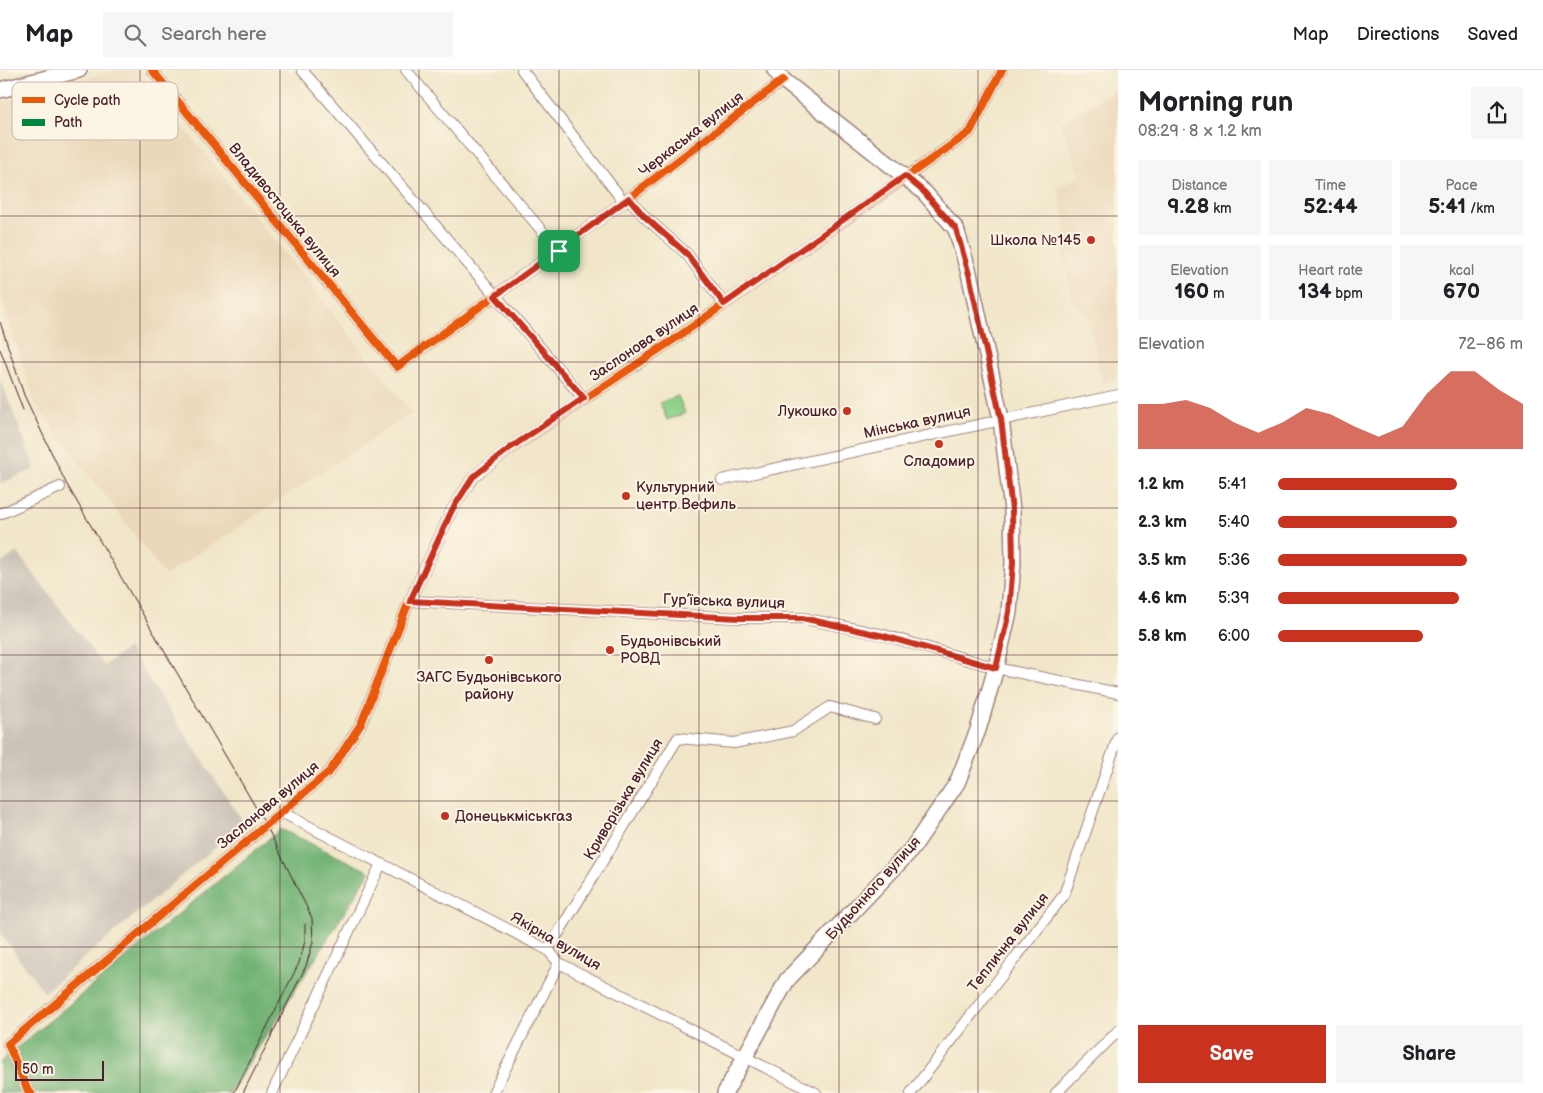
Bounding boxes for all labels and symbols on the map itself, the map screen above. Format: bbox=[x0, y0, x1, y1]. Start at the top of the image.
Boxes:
legend bbox=[12, 82, 178, 140]
street label: Черкаська вулиця bbox=[635, 88, 747, 181]
text: Cycle path bbox=[54, 92, 121, 109]
text: Path bbox=[54, 114, 82, 131]
street label: Владивостоцька вулиця bbox=[224, 139, 345, 281]
pin bbox=[538, 230, 580, 272]
place label: Школа №145 bbox=[990, 231, 1081, 250]
marker: Школа №145 bbox=[1085, 234, 1097, 246]
street label: Заслонова вулиця bbox=[586, 299, 702, 386]
place label: Лукошко bbox=[777, 402, 837, 421]
street label: Мінська вулиця bbox=[862, 402, 972, 443]
marker: Лукошко bbox=[841, 405, 853, 417]
marker: Сладомир bbox=[933, 438, 945, 450]
place label: Сладомир bbox=[903, 452, 975, 471]
place label: Культурний центр Вефиль bbox=[636, 478, 736, 514]
marker: Культурний центр Вефиль bbox=[620, 490, 632, 502]
street label: Гур’ївська вулиця bbox=[663, 590, 785, 613]
place label: Будьонівський РОВД bbox=[620, 632, 721, 668]
marker: Будьонівський РОВД bbox=[604, 644, 616, 656]
marker: ЗАГС Будьонівського району bbox=[483, 654, 495, 666]
place label: ЗАГС Будьонівського району bbox=[417, 668, 562, 704]
street label: Криворізька вулиця bbox=[580, 735, 667, 863]
street label: Заслонова вулиця bbox=[213, 757, 323, 854]
place label: Донецькміськгаз bbox=[455, 807, 572, 826]
marker: Донецькміськгаз bbox=[439, 810, 451, 822]
street label: Будьонного вулиця bbox=[822, 833, 925, 944]
street label: Теплична вулиця bbox=[964, 889, 1053, 996]
street label: Якірна вулиця bbox=[507, 908, 604, 975]
scale bar bbox=[15, 1058, 104, 1081]

